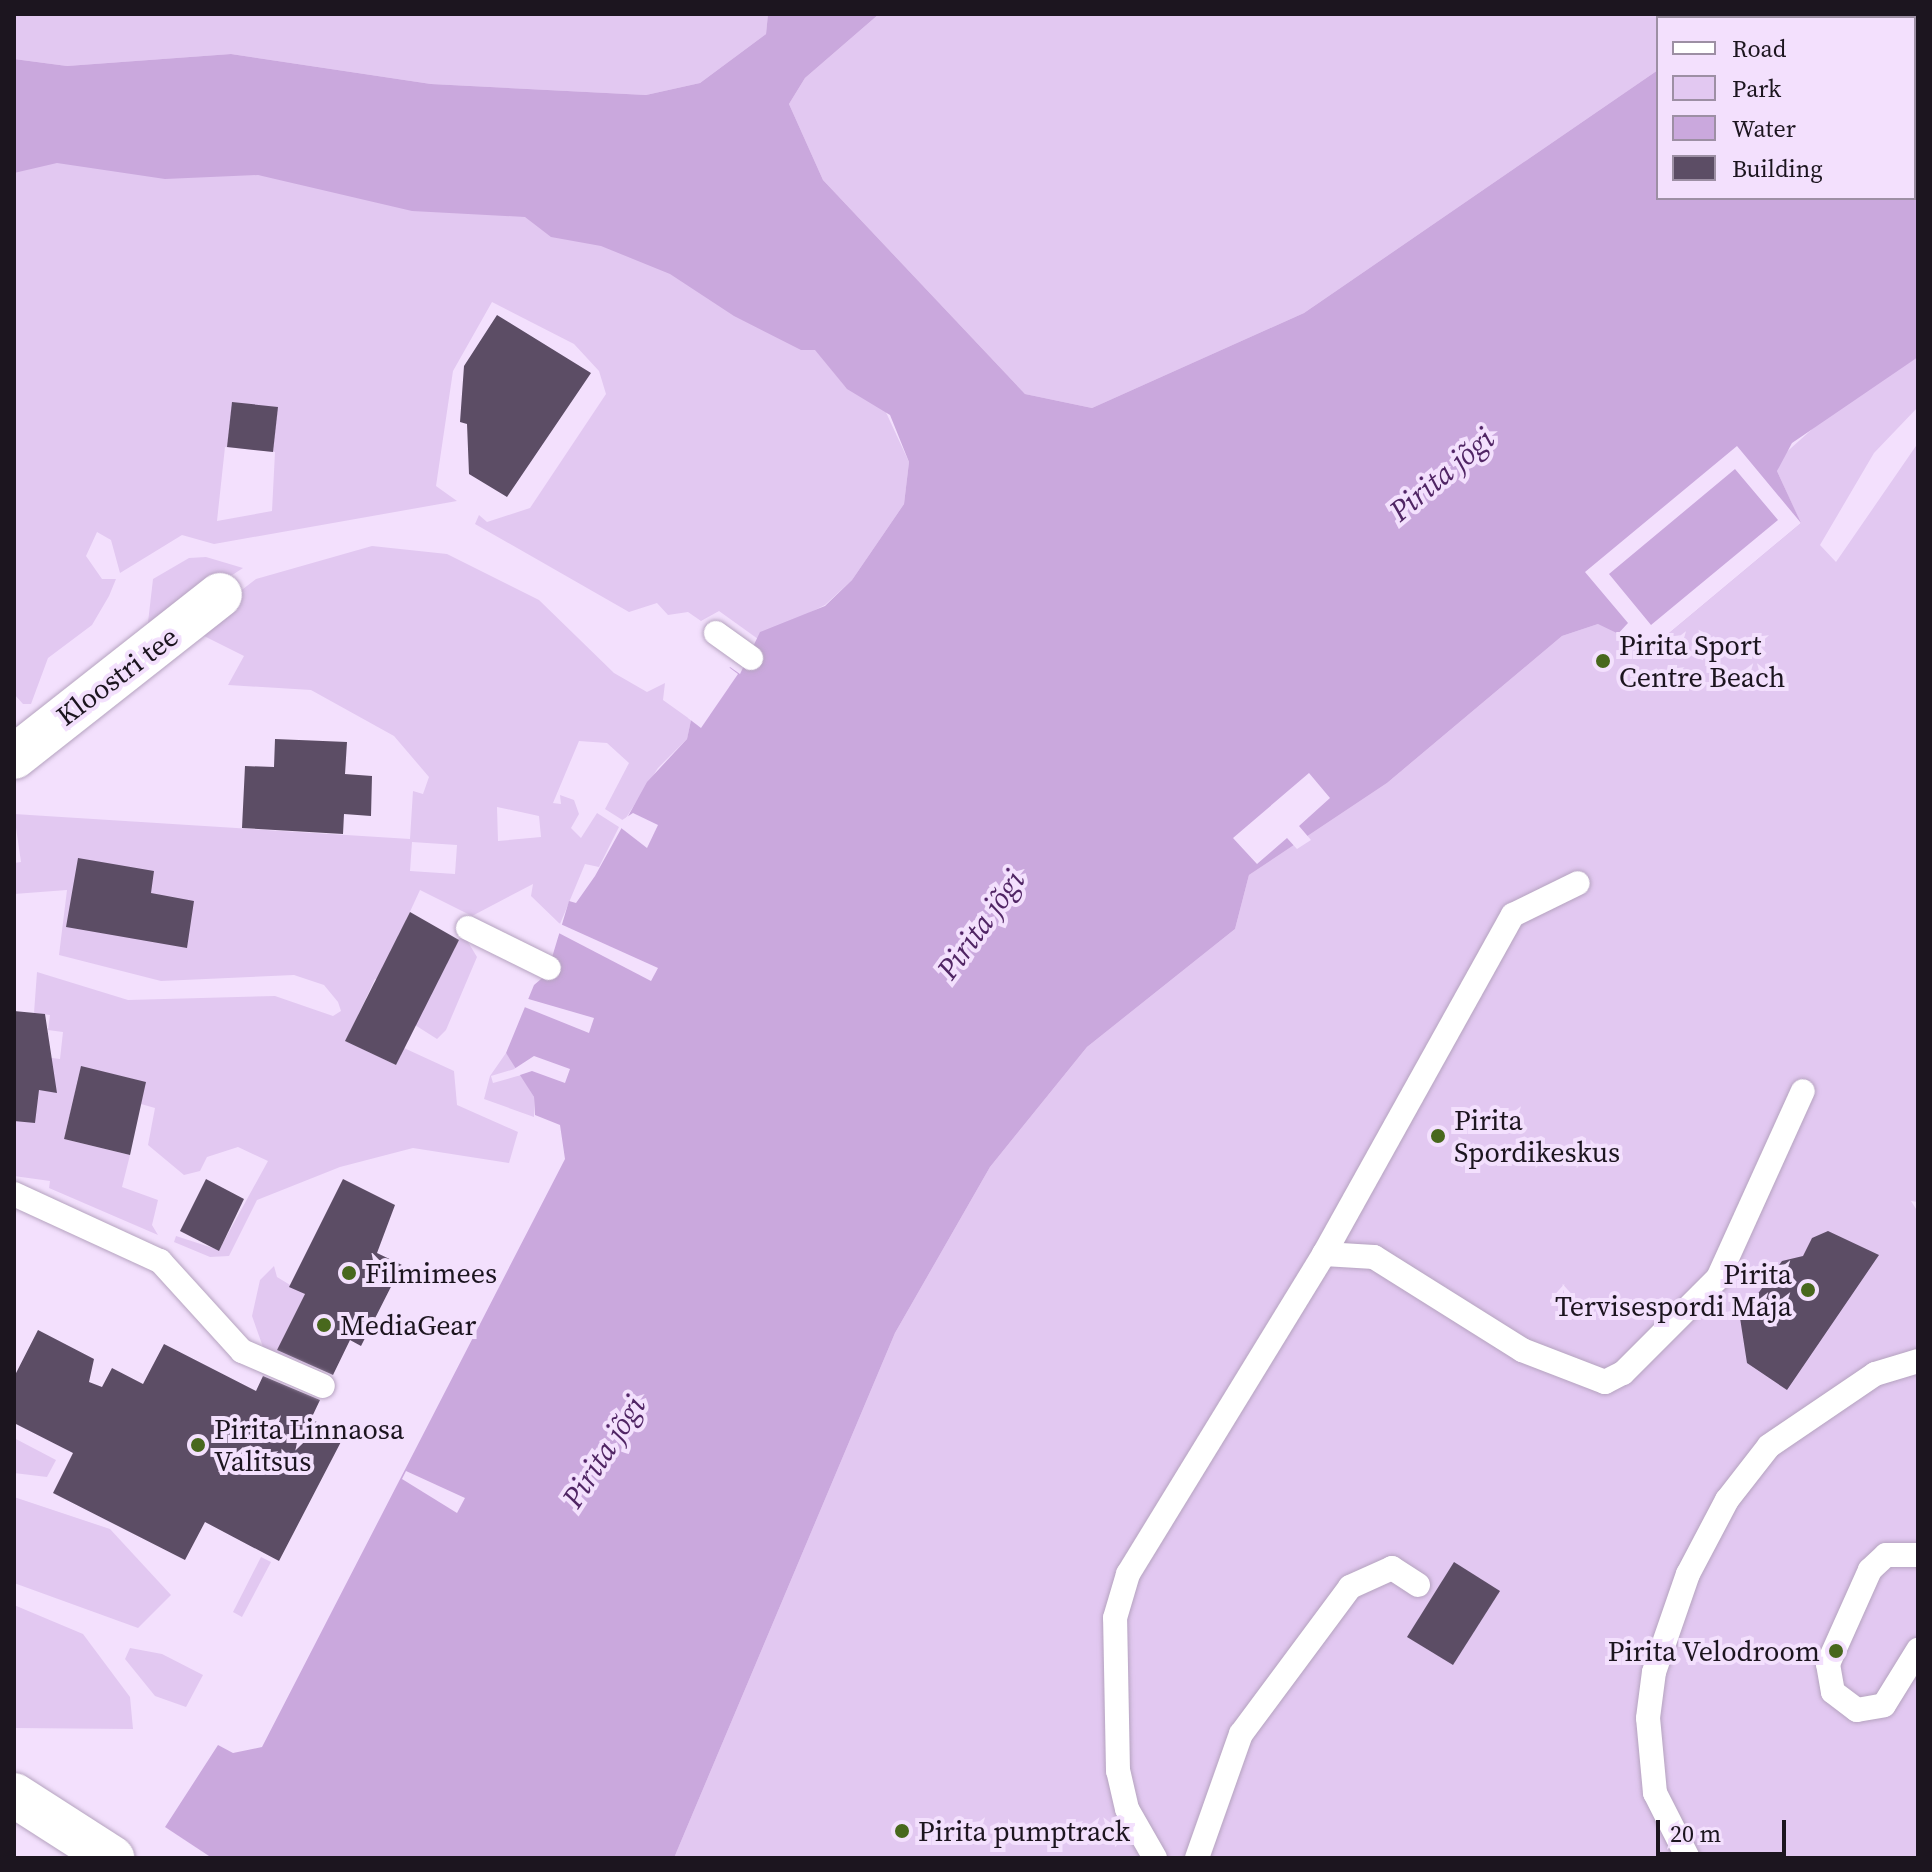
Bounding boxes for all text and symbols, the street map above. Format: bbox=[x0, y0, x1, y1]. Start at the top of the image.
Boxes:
legend bbox=[1656, 16, 1916, 200]
text: Road bbox=[1732, 32, 1786, 65]
text: Park bbox=[1732, 72, 1781, 105]
text: Water bbox=[1732, 112, 1796, 145]
text: Building bbox=[1732, 152, 1823, 185]
water label: Pirita jõgi bbox=[1382, 421, 1502, 529]
street label: Kloostri tee bbox=[50, 619, 184, 733]
place label: Pirita Sport Centre Beach bbox=[1619, 628, 1785, 694]
marker: Pirita Sport Centre Beach bbox=[1594, 652, 1612, 670]
water label: Pirita jõgi bbox=[930, 864, 1032, 986]
place label: Pirita Spordikeskus bbox=[1454, 1103, 1620, 1169]
marker: Pirita Spordikeskus bbox=[1429, 1127, 1447, 1145]
place label: Filmimees bbox=[365, 1256, 497, 1290]
place label: Pirita Tervisespordi Maja bbox=[1555, 1257, 1792, 1323]
marker: Filmimees bbox=[340, 1264, 358, 1282]
marker: Pirita Tervisespordi Maja bbox=[1799, 1281, 1817, 1299]
place label: MediaGear bbox=[340, 1308, 476, 1342]
marker: MediaGear bbox=[315, 1316, 333, 1334]
water label: Pirita jõgi bbox=[555, 1390, 653, 1514]
place label: Pirita Linnaosa Valitsus bbox=[214, 1412, 404, 1478]
marker: Pirita Linnaosa Valitsus bbox=[189, 1436, 207, 1454]
place label: Pirita Velodroom bbox=[1607, 1634, 1820, 1668]
marker: Pirita Velodroom bbox=[1827, 1642, 1845, 1660]
scale bar bbox=[1660, 1804, 1790, 1854]
place label: Pirita pumptrack bbox=[918, 1814, 1130, 1848]
text: 20 m bbox=[1670, 1817, 1721, 1850]
marker: Pirita pumptrack bbox=[893, 1822, 911, 1840]

